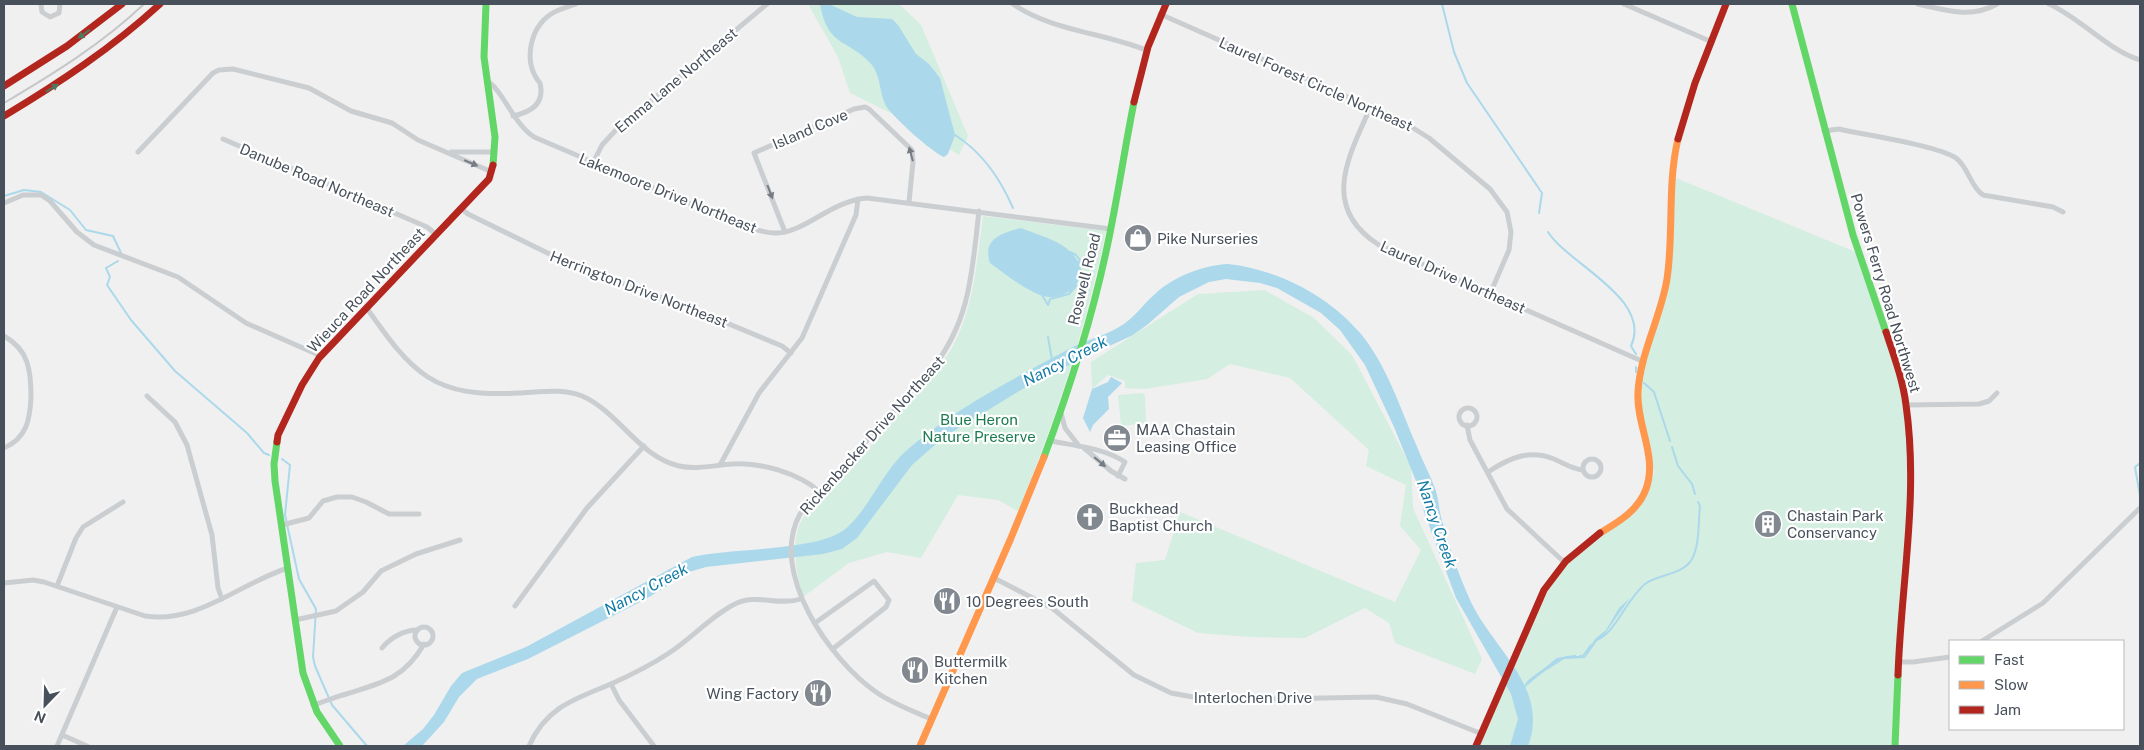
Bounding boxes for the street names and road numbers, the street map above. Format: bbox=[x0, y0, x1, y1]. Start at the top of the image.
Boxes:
street label: Emma Lane Northeast bbox=[612, 24, 741, 136]
street label: Laurel Forest Circle Northeast bbox=[1217, 34, 1416, 135]
street label: Island Cove bbox=[770, 105, 850, 153]
street label: Danube Road Northeast bbox=[237, 140, 397, 220]
street label: Lakemoore Drive Northeast bbox=[577, 150, 759, 237]
street label: Powers Ferry Road Northwest bbox=[1848, 191, 1925, 395]
street label: Wieuca Road Northeast bbox=[304, 224, 428, 356]
street label: Roswell Road bbox=[1064, 231, 1104, 327]
street label: Laurel Drive Northeast bbox=[1378, 237, 1528, 317]
street label: Herrington Drive Northeast bbox=[548, 247, 730, 331]
street label: Rickenbacker Drive Northeast bbox=[796, 352, 948, 518]
street label: Interlochen Drive bbox=[1194, 689, 1312, 706]

